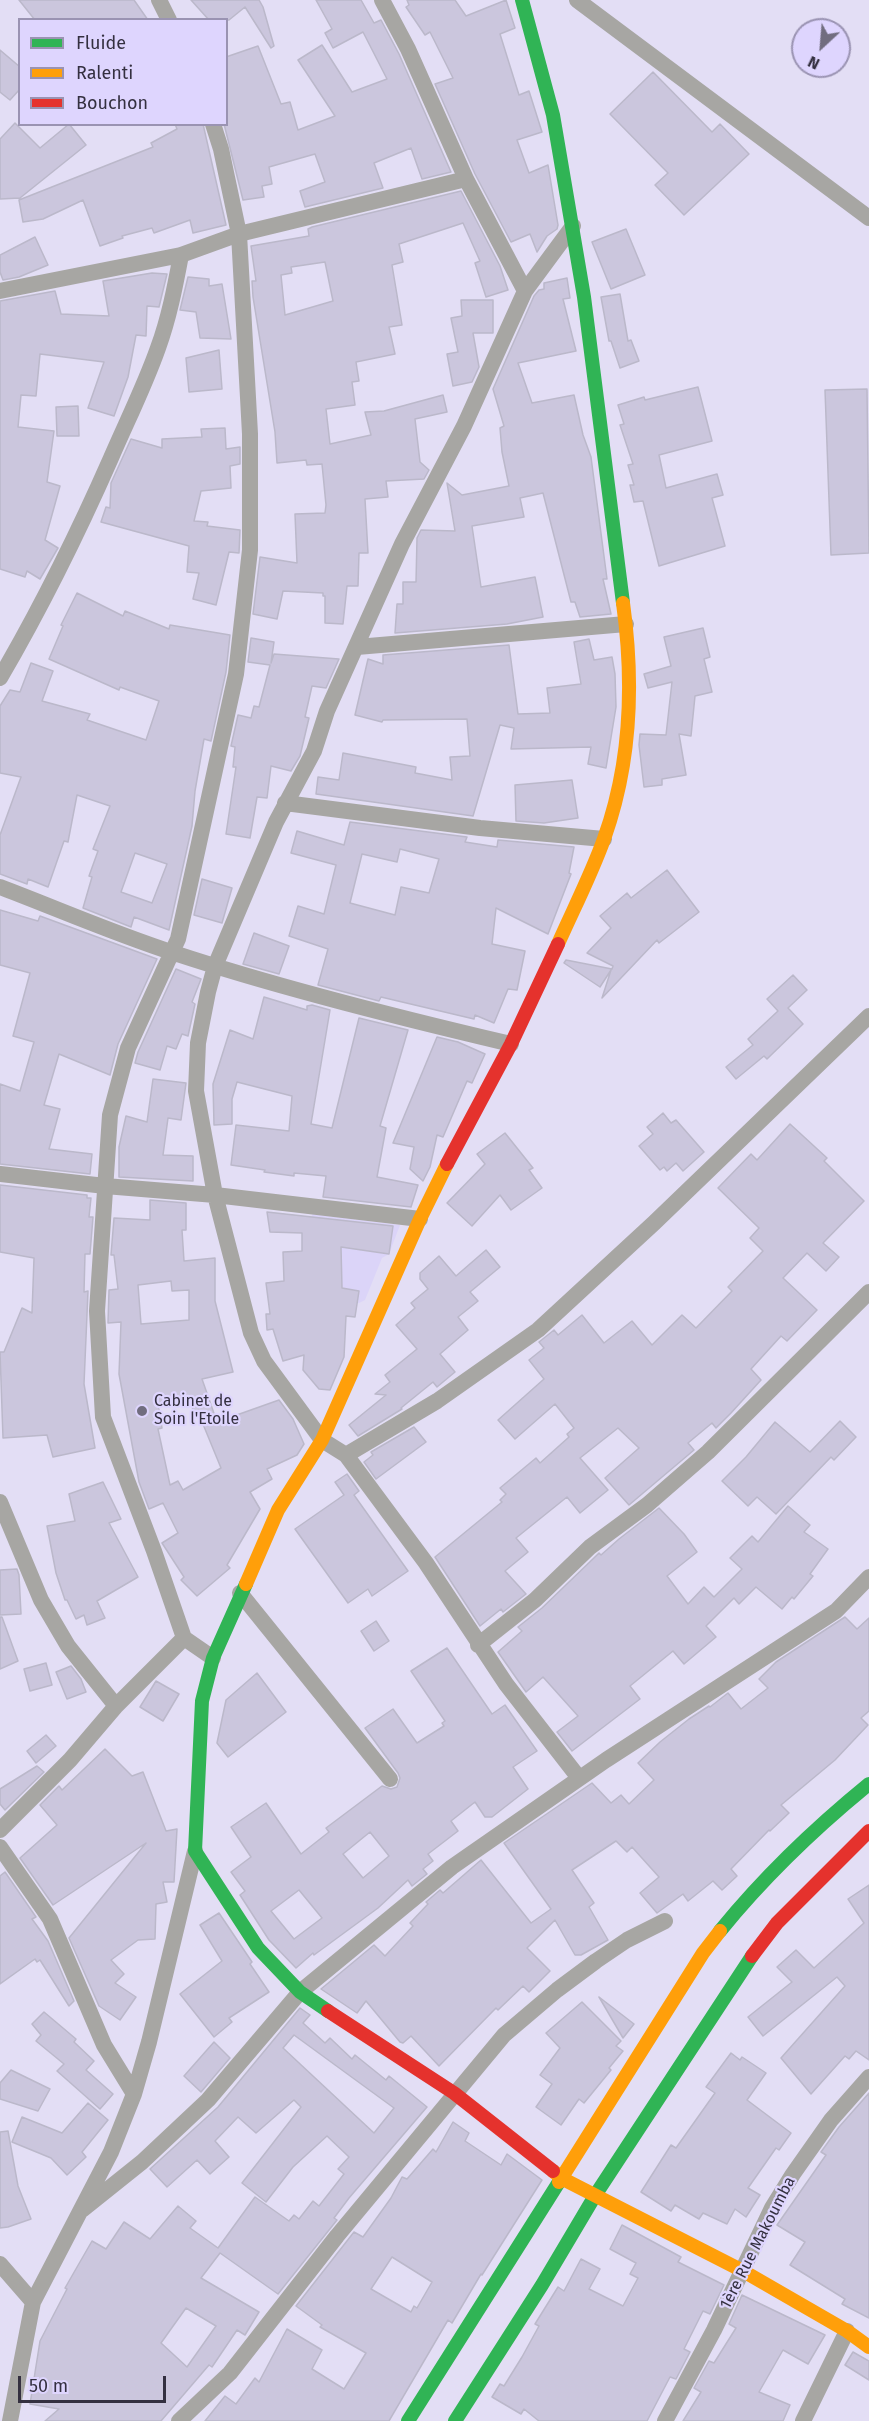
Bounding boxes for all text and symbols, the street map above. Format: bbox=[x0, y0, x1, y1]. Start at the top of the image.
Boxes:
legend bbox=[18, 18, 228, 126]
north arrow bbox=[791, 18, 851, 78]
text: Fluide bbox=[76, 32, 126, 54]
text: N bbox=[805, 52, 823, 74]
text: Ralenti bbox=[76, 62, 133, 84]
text: Bouchon bbox=[76, 92, 148, 114]
place label: Cabinet de Soin l'Etoile bbox=[154, 1392, 239, 1430]
marker: Cabinet de Soin l'Etoile bbox=[135, 1404, 149, 1418]
street label: 1ère Rue Makoumba bbox=[716, 2174, 800, 2312]
scale bar bbox=[21, 2364, 170, 2402]
text: 50 m bbox=[29, 2375, 68, 2397]

